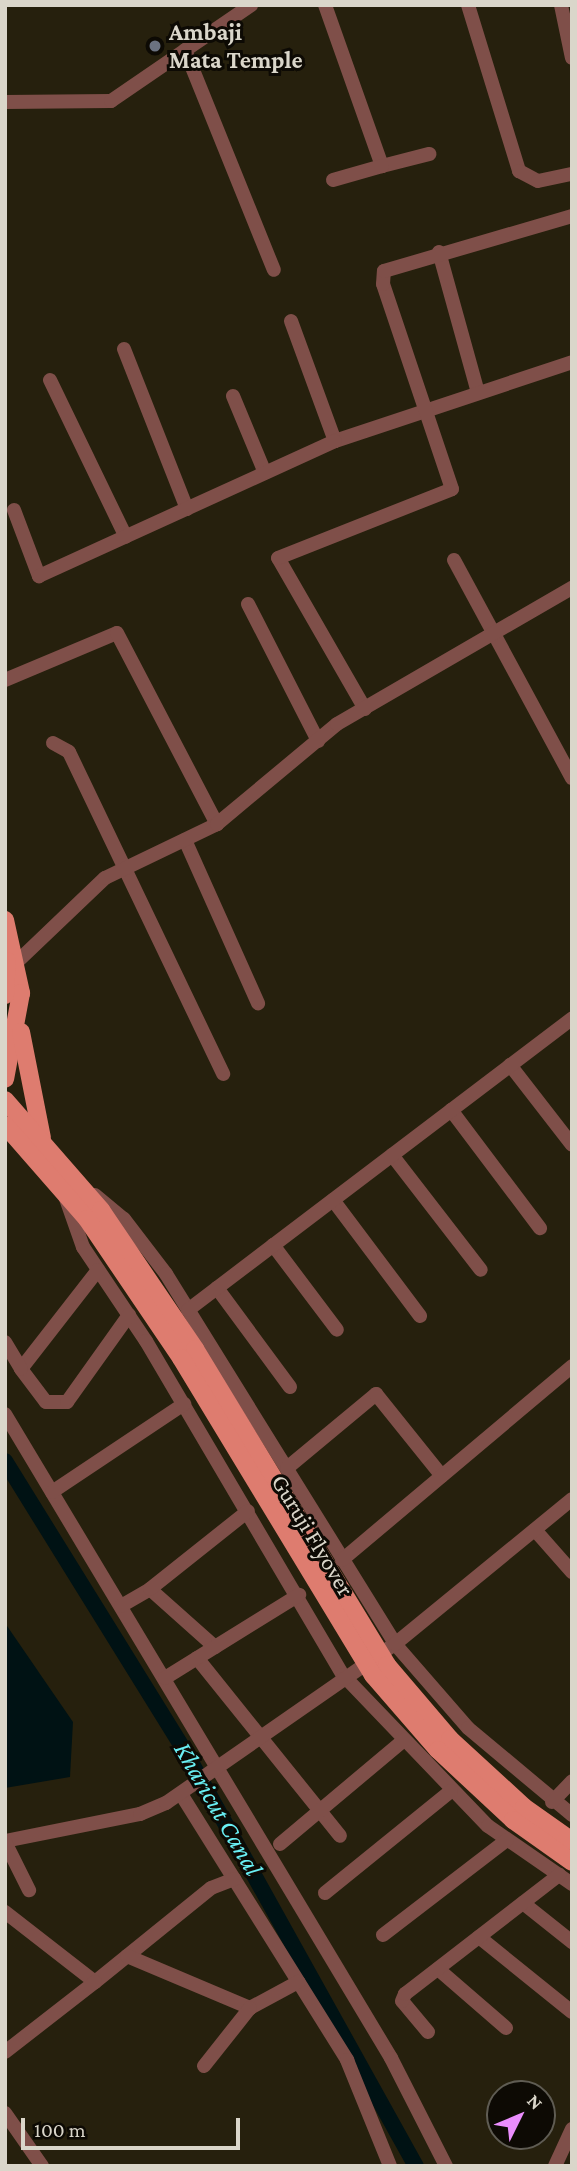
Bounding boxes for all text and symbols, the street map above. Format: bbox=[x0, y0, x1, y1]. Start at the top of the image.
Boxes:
place label: Ambaji Mata Temple bbox=[169, 18, 303, 74]
marker: Ambaji Mata Temple bbox=[147, 38, 163, 54]
street label: Guruji Flyover bbox=[265, 1469, 361, 1601]
water label: Kharicut Canal bbox=[167, 1736, 269, 1882]
north arrow bbox=[486, 2080, 556, 2150]
text: N bbox=[523, 2090, 547, 2114]
scale bar bbox=[24, 2104, 243, 2148]
text: 100 m bbox=[34, 2118, 86, 2142]

